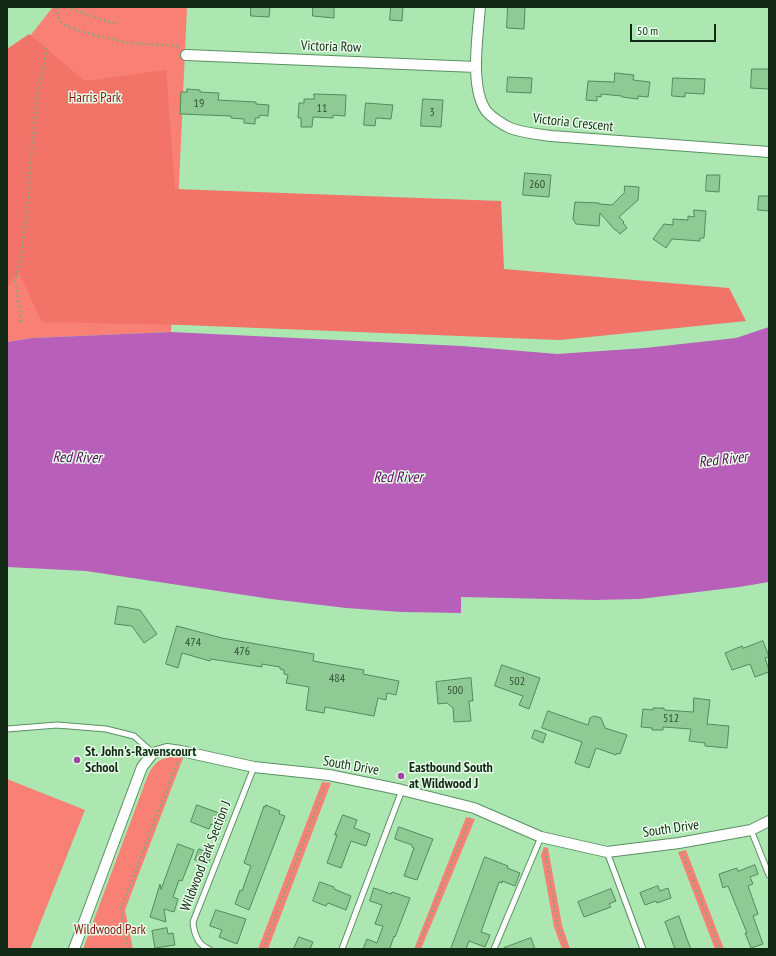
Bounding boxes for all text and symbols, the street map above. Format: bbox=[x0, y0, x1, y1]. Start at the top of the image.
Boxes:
scale bar bbox=[632, 16, 718, 42]
text: 50 m bbox=[637, 23, 658, 38]
street label: Victoria Row bbox=[301, 38, 361, 56]
park label: Harris Park bbox=[69, 90, 121, 106]
house number: 19 bbox=[194, 97, 204, 111]
house number: 11 bbox=[317, 102, 327, 116]
house number: 3 bbox=[429, 106, 435, 120]
street label: Victoria Crescent bbox=[532, 110, 614, 136]
house number: 260 bbox=[529, 178, 545, 192]
water label: Red River bbox=[698, 448, 748, 472]
water label: Red River bbox=[52, 449, 102, 467]
water label: Red River bbox=[373, 469, 423, 487]
house number: 474 bbox=[185, 636, 201, 650]
house number: 476 bbox=[234, 645, 250, 659]
house number: 484 bbox=[329, 672, 345, 686]
house number: 502 bbox=[509, 675, 525, 689]
house number: 500 bbox=[447, 684, 463, 698]
house number: 512 bbox=[663, 712, 679, 726]
place label: St. John's-Ravenscourt School bbox=[85, 744, 196, 776]
street label: South Drive bbox=[322, 753, 380, 779]
marker: St. John's-Ravenscourt School bbox=[72, 755, 82, 765]
place label: Eastbound South at Wildwood J bbox=[409, 760, 493, 792]
marker: Eastbound South at Wildwood J bbox=[396, 771, 406, 781]
street label: Wildwood Park Section J bbox=[177, 798, 235, 914]
street label: South Drive bbox=[642, 817, 700, 841]
park label: Wildwood Park bbox=[74, 922, 146, 938]

